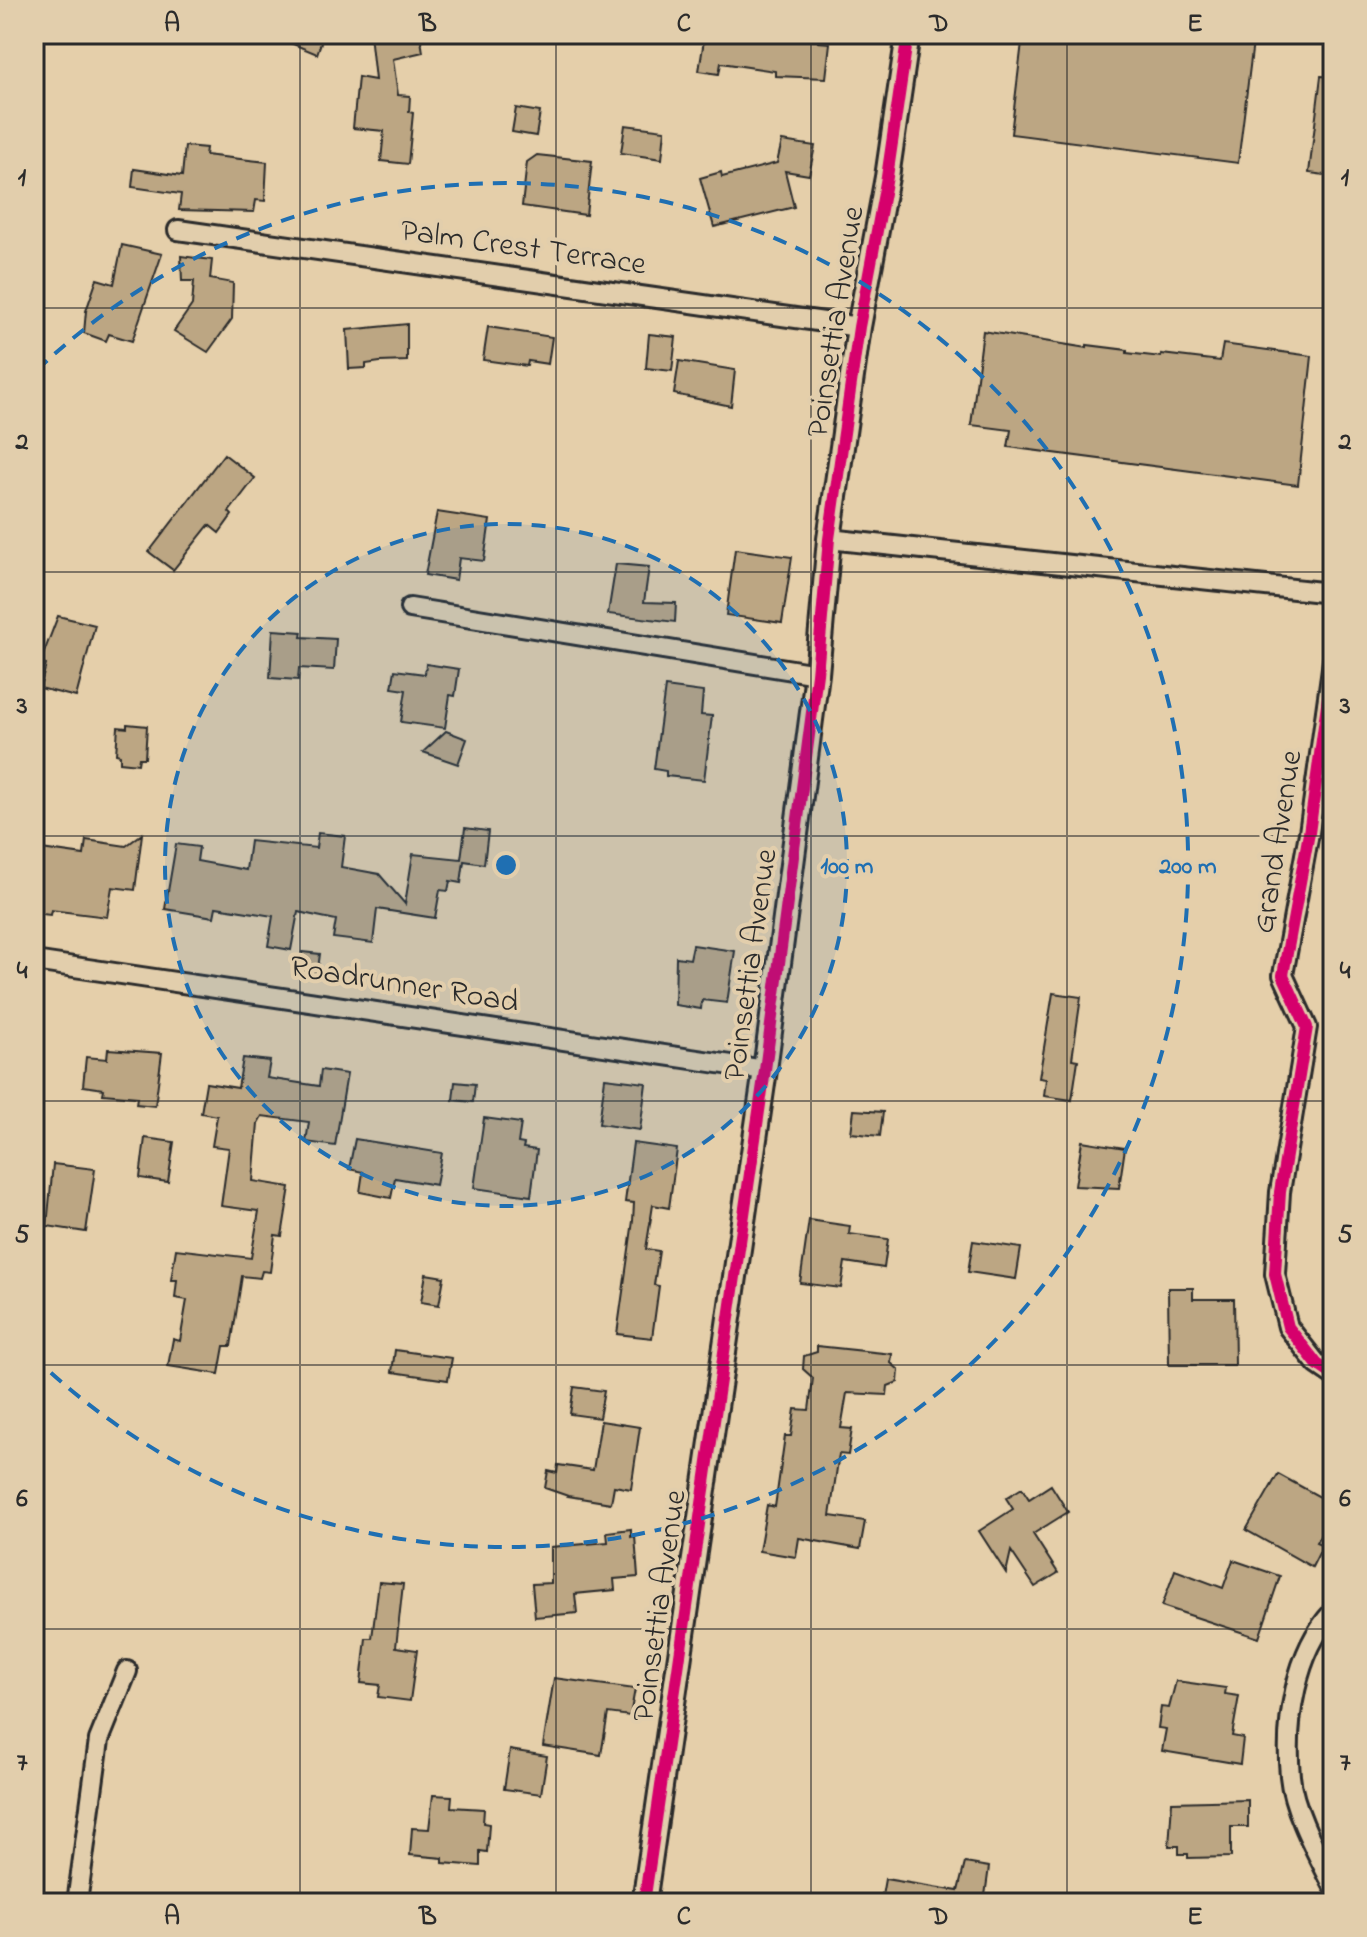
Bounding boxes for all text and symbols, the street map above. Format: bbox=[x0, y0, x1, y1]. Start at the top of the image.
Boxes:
text: A bbox=[164, 6, 180, 44]
text: B bbox=[418, 6, 437, 44]
text: C bbox=[677, 6, 691, 44]
text: D bbox=[928, 6, 949, 44]
text: E bbox=[1187, 6, 1203, 44]
text: 1 bbox=[18, 160, 27, 198]
text: 1 bbox=[1341, 160, 1350, 198]
street label: Poinsettia Avenue bbox=[796, 202, 879, 441]
street label: Palm Crest Terrace bbox=[397, 209, 649, 290]
text: 2 bbox=[15, 424, 29, 462]
text: 2 bbox=[1338, 424, 1352, 462]
text: 3 bbox=[16, 688, 28, 726]
text: 3 bbox=[1339, 688, 1351, 726]
street label: Grand Avenue bbox=[1241, 746, 1317, 937]
street label: Poinsettia Avenue bbox=[712, 845, 792, 1084]
text: 100 m bbox=[821, 850, 874, 885]
text: 200 m bbox=[1158, 850, 1217, 885]
centre of rings bbox=[492, 851, 520, 879]
street label: Roadrunner Road bbox=[286, 945, 522, 1027]
text: 4 bbox=[17, 953, 28, 991]
text: 4 bbox=[1340, 953, 1351, 991]
text: 5 bbox=[15, 1217, 30, 1255]
text: 5 bbox=[1338, 1217, 1353, 1255]
text: 6 bbox=[16, 1481, 28, 1519]
text: 6 bbox=[1339, 1481, 1351, 1519]
street label: Poinsettia Avenue bbox=[621, 1486, 701, 1725]
text: 7 bbox=[17, 1745, 28, 1783]
text: 7 bbox=[1340, 1745, 1351, 1783]
text: A bbox=[164, 1899, 180, 1937]
text: B bbox=[418, 1899, 437, 1937]
text: C bbox=[677, 1899, 691, 1937]
text: D bbox=[928, 1899, 949, 1937]
text: E bbox=[1187, 1899, 1203, 1937]

